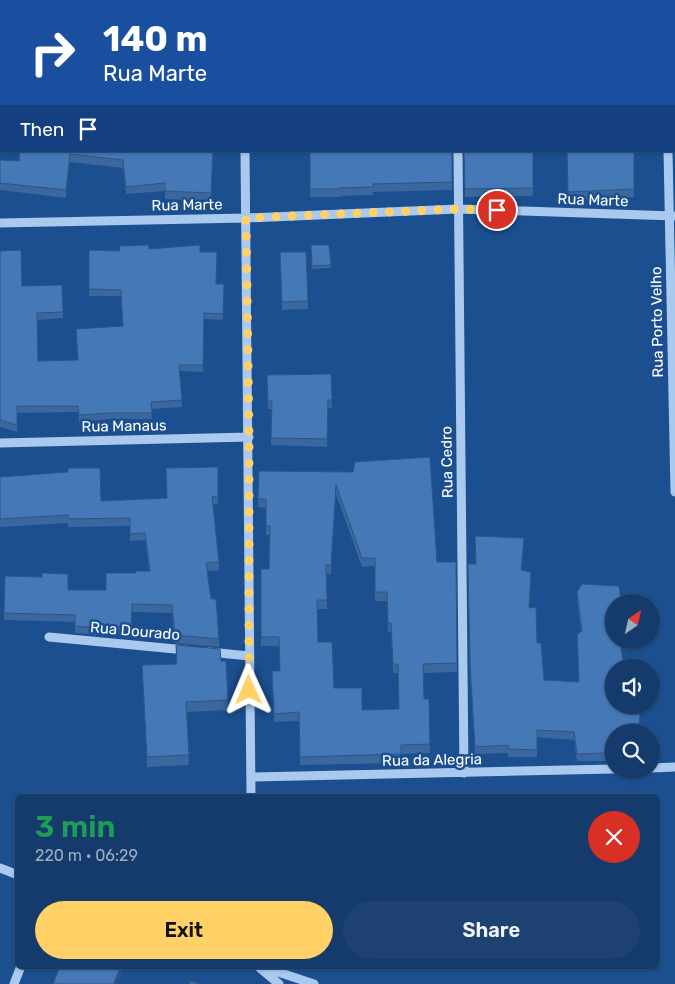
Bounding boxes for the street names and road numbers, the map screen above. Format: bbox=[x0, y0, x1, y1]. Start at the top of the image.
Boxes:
street label: Rua Marte bbox=[557, 190, 629, 210]
street label: Rua Marte bbox=[151, 195, 223, 215]
street label: Rua Porto Velho bbox=[647, 266, 667, 378]
street label: Rua Manaus bbox=[81, 416, 167, 436]
street label: Rua Cedro bbox=[437, 426, 457, 498]
street label: Rua Dourado bbox=[89, 618, 181, 644]
street label: Rua da Alegria bbox=[382, 750, 482, 770]

